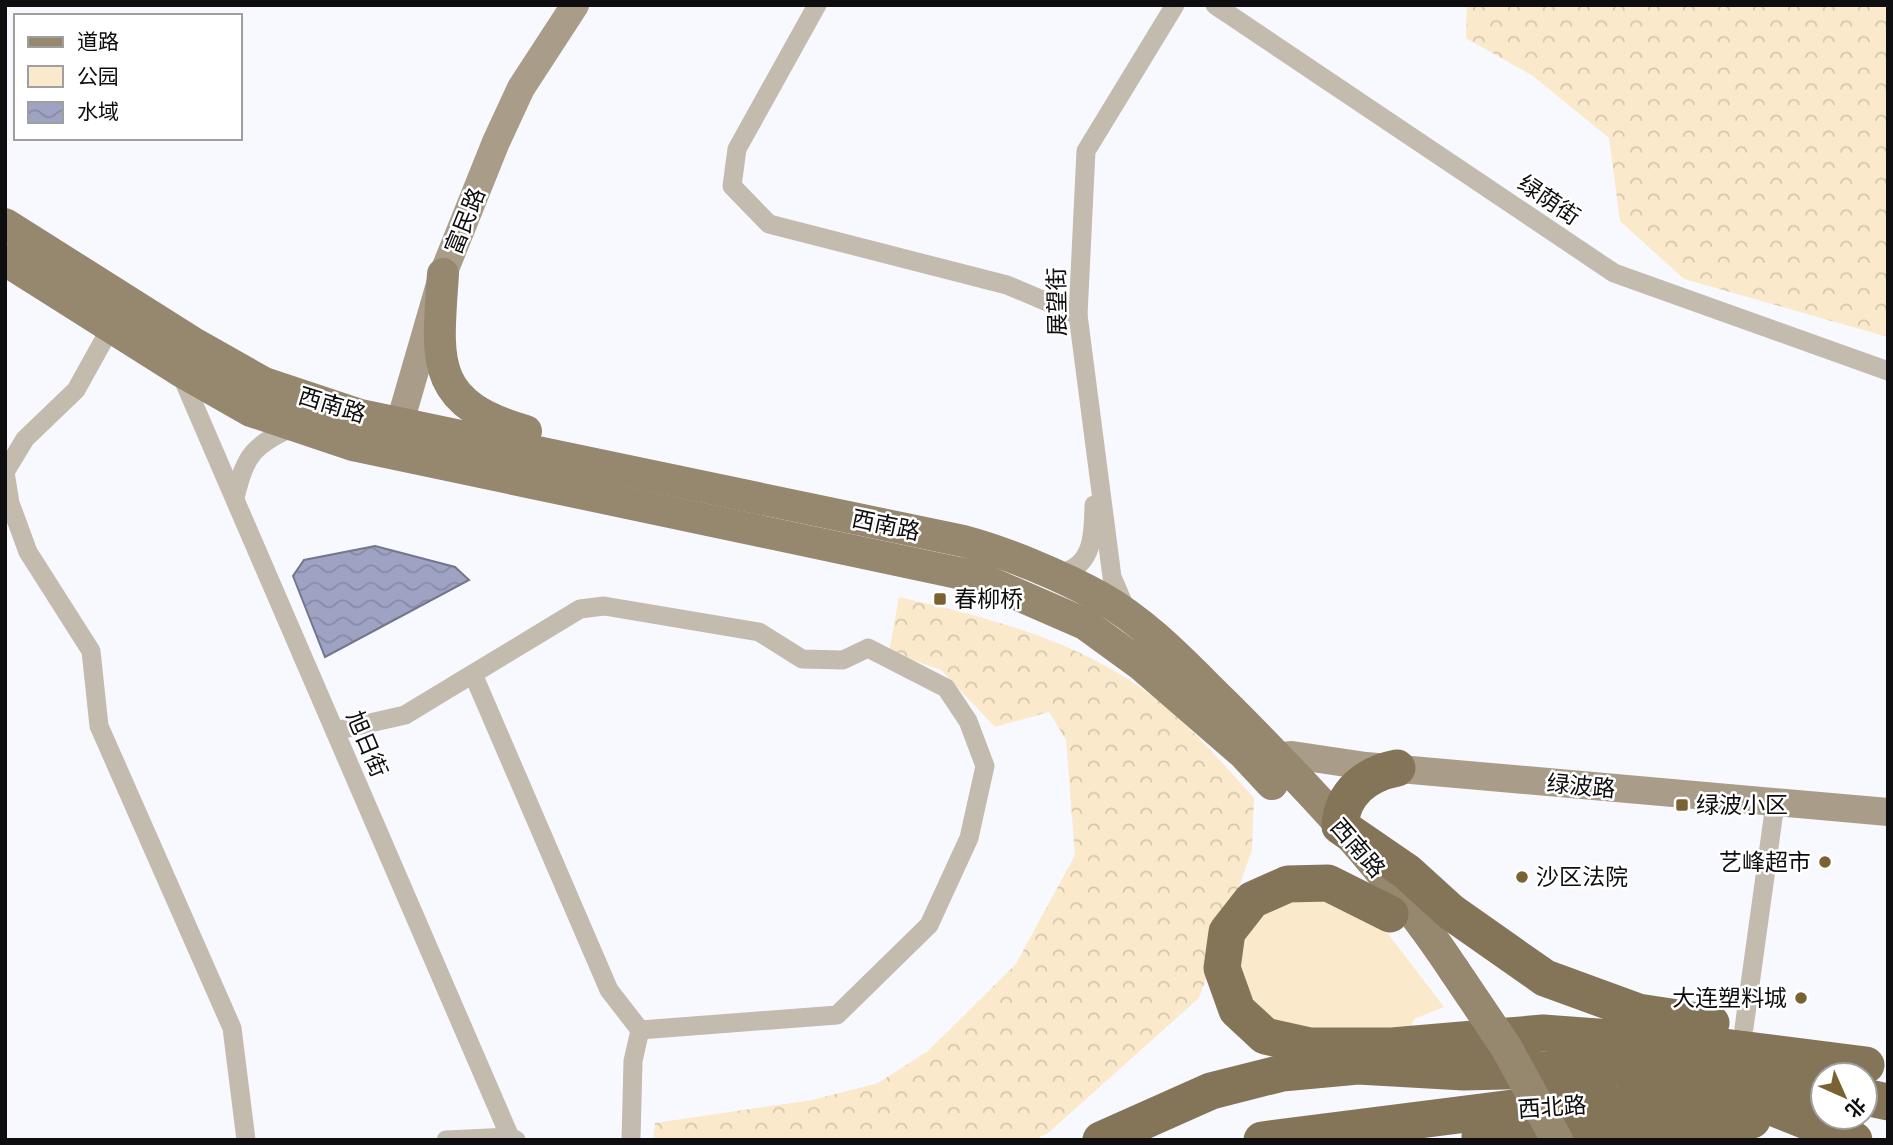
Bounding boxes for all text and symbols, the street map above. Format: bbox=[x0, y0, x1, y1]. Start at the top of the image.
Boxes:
legend bbox=[14, 14, 242, 140]
text: 道路 bbox=[77, 28, 119, 55]
text: 公园 bbox=[77, 63, 119, 90]
text: 水域 bbox=[77, 98, 119, 125]
street label: 绿荫街 bbox=[1512, 168, 1586, 232]
street label: 富民路 bbox=[438, 183, 492, 259]
street label: 展望街 bbox=[1041, 267, 1073, 337]
street label: 西南路 bbox=[295, 381, 369, 429]
street label: 西南路 bbox=[849, 503, 923, 547]
place label: 春柳桥 bbox=[954, 584, 1023, 614]
marker: 春柳桥 bbox=[932, 591, 948, 607]
street label: 旭日街 bbox=[340, 706, 394, 782]
street label: 绿波路 bbox=[1545, 768, 1617, 804]
place label: 绿波小区 bbox=[1696, 790, 1788, 820]
marker: 绿波小区 bbox=[1674, 797, 1690, 813]
street label: 西南路 bbox=[1324, 812, 1392, 884]
place label: 艺峰超市 bbox=[1719, 847, 1811, 877]
marker: 艺峰超市 bbox=[1817, 854, 1833, 870]
place label: 沙区法院 bbox=[1536, 862, 1628, 892]
marker: 沙区法院 bbox=[1514, 869, 1530, 885]
place label: 大连塑料城 bbox=[1672, 983, 1787, 1013]
marker: 大连塑料城 bbox=[1793, 990, 1809, 1006]
north arrow bbox=[1809, 1061, 1879, 1131]
street label: 西北路 bbox=[1517, 1090, 1587, 1124]
text: 北 bbox=[1840, 1092, 1871, 1123]

